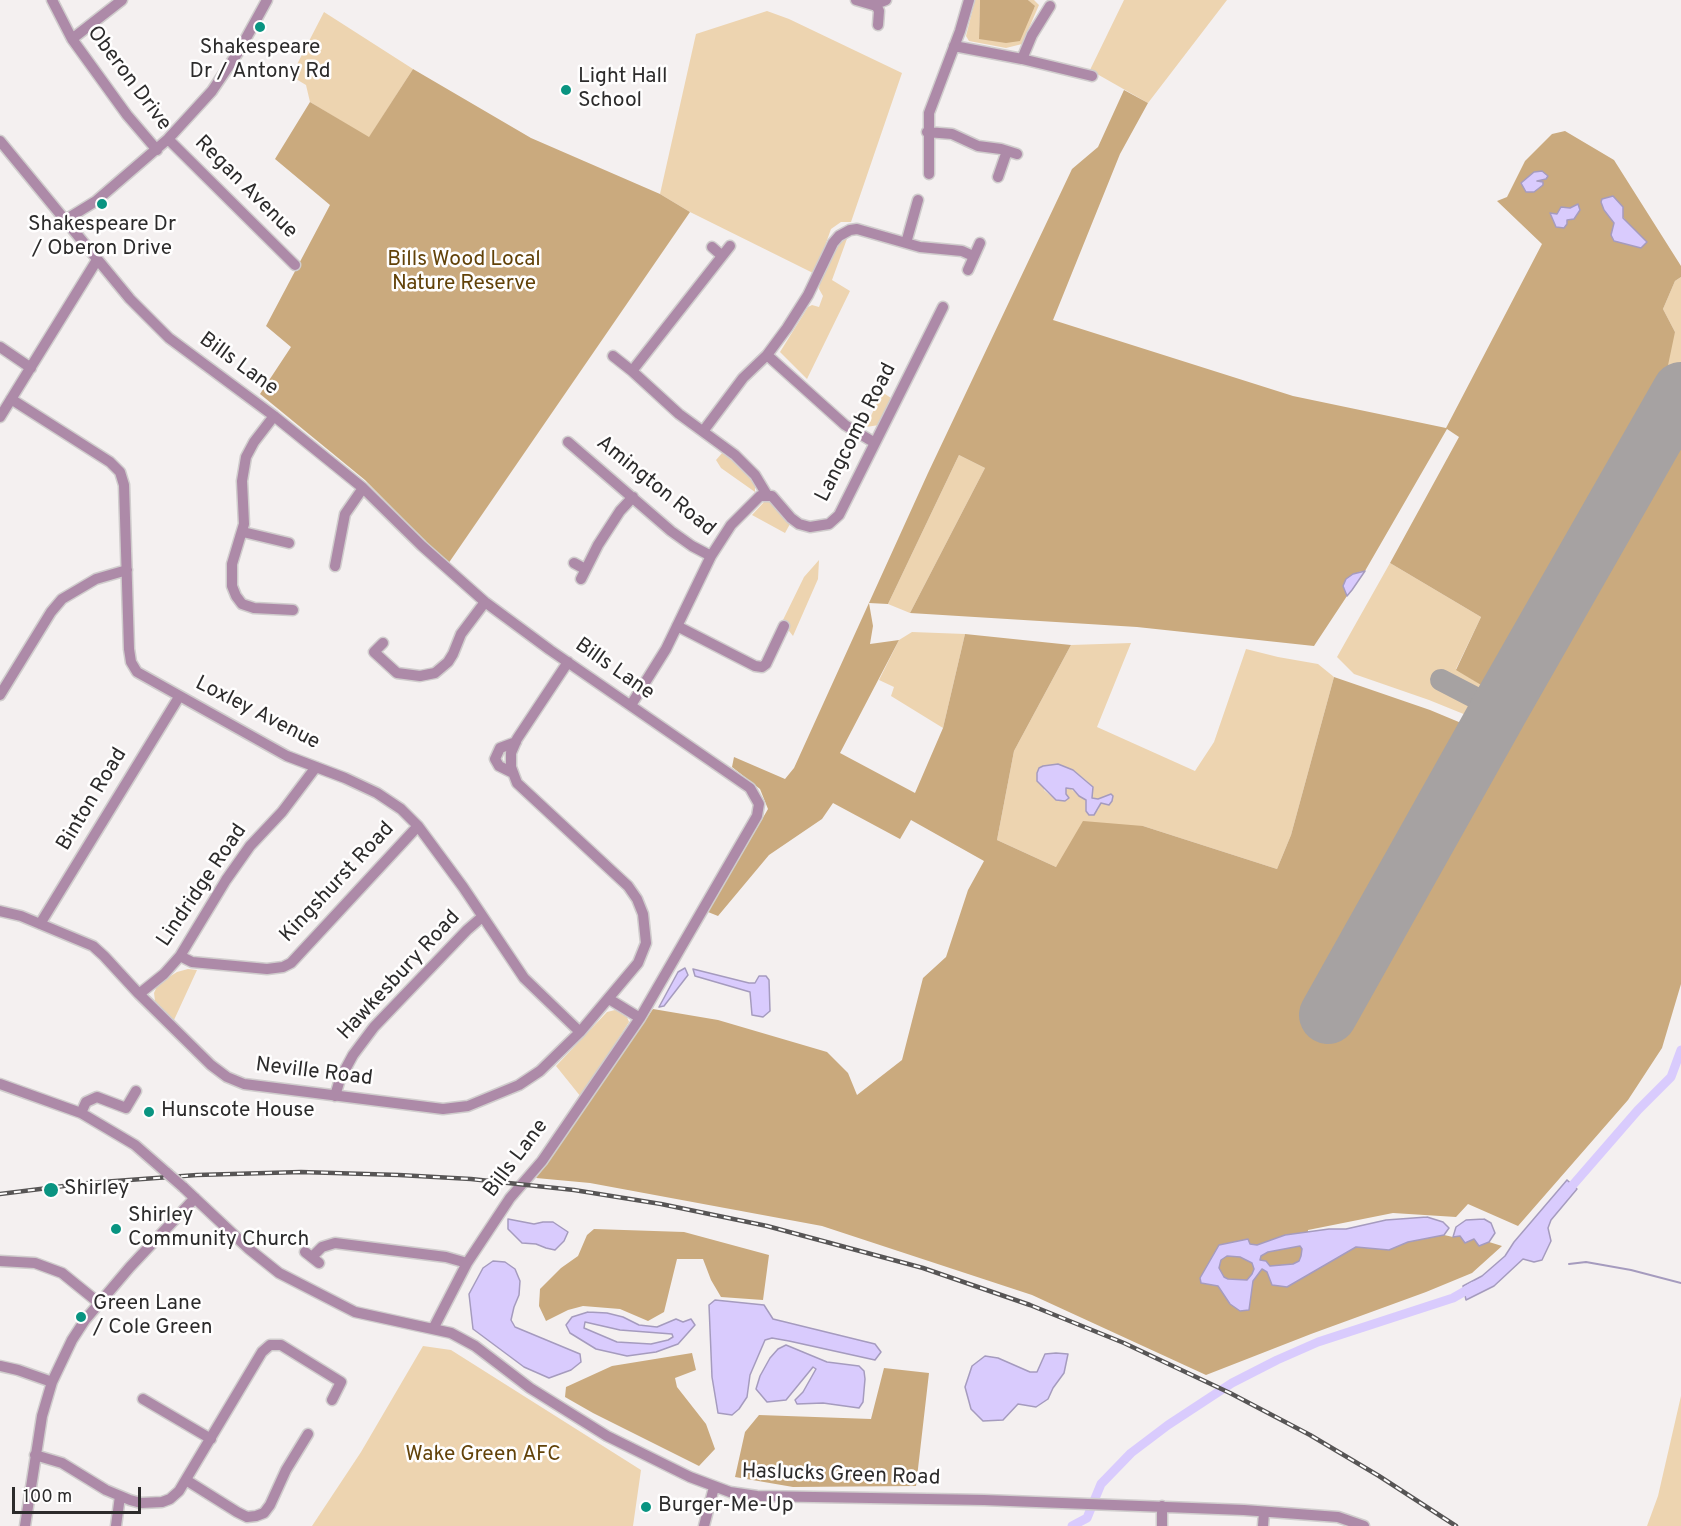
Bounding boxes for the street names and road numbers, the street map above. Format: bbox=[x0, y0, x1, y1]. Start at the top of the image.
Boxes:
street label: Oberon Drive bbox=[80, 22, 176, 136]
street label: Regan Avenue bbox=[188, 131, 302, 245]
street label: Bills Lane bbox=[194, 328, 282, 402]
street label: Langcomb Road bbox=[811, 359, 903, 507]
street label: Amington Road bbox=[590, 431, 720, 543]
street label: Bills Lane bbox=[569, 633, 659, 707]
street label: Loxley Avenue bbox=[190, 672, 324, 756]
street label: Binton Road bbox=[52, 744, 134, 856]
street label: Kingshurst Road bbox=[276, 817, 400, 949]
street label: Lindridge Road bbox=[153, 820, 253, 952]
street label: Hawkesbury Road bbox=[333, 906, 467, 1046]
street label: Neville Road bbox=[254, 1053, 374, 1093]
street label: Bills Lane bbox=[479, 1115, 555, 1203]
street label: Haslucks Green Road bbox=[741, 1460, 941, 1492]

